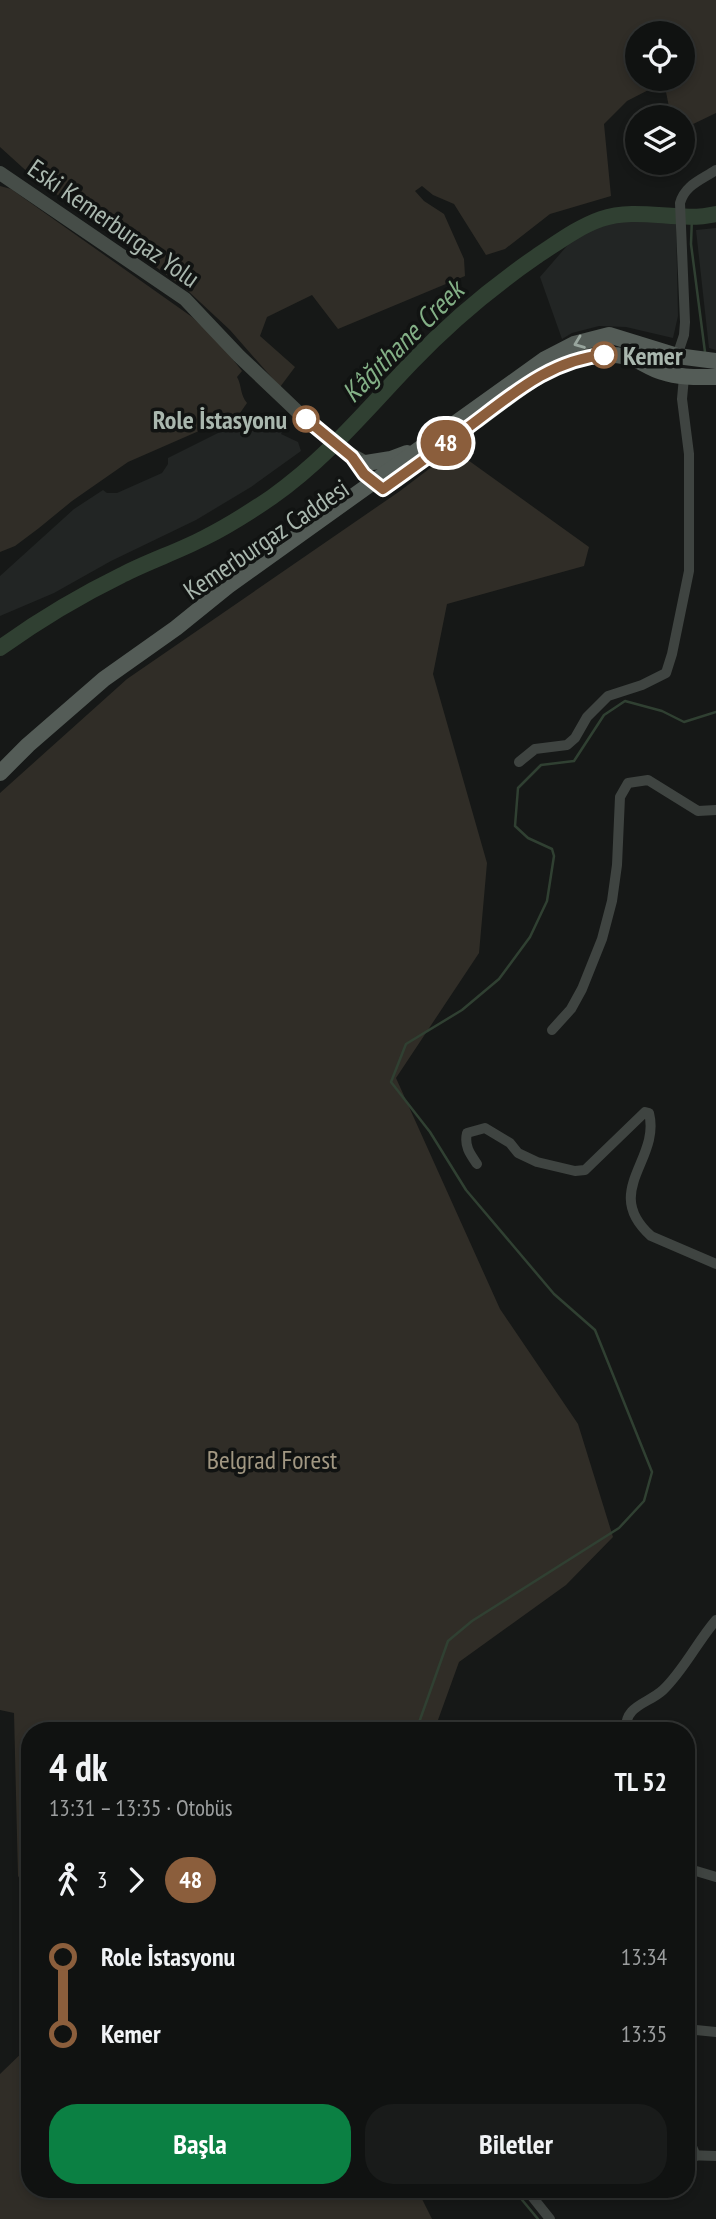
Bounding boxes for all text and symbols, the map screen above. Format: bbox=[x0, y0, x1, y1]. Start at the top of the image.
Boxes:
map controls bbox=[625, 21, 695, 175]
button: locate bbox=[625, 21, 695, 91]
button: layers bbox=[625, 105, 695, 175]
street label: Eski Kemerburgaz Yolu bbox=[22, 152, 206, 294]
water label: Kâğıthane Creek bbox=[333, 270, 473, 410]
one-way arrow bbox=[573, 334, 585, 348]
place label: Kemer bbox=[623, 339, 683, 372]
marker: Kemer bbox=[591, 342, 617, 368]
place label: Role İstasyonu bbox=[153, 403, 287, 436]
marker: Role İstasyonu bbox=[293, 406, 319, 432]
line badge: 48 bbox=[414, 420, 478, 466]
text: 48 bbox=[435, 427, 457, 458]
street label: Kemerburgaz Caddesi bbox=[177, 471, 355, 607]
park label: Belgrad Forest bbox=[207, 1443, 337, 1476]
text: 4 dk bbox=[49, 1742, 108, 1791]
text: TL 52 bbox=[615, 1765, 667, 1798]
text: 13:31 – 13:35 · Otobüs bbox=[49, 1793, 233, 1822]
icon: walk bbox=[49, 1861, 87, 1899]
icon: forward bbox=[117, 1861, 155, 1899]
text: 48 bbox=[179, 1864, 202, 1895]
text: 3 bbox=[97, 1865, 107, 1894]
text: Role İstasyonu bbox=[101, 1940, 235, 1973]
text: 13:34 bbox=[621, 1942, 667, 1971]
text: Kemer bbox=[101, 2017, 161, 2050]
text: 13:35 bbox=[621, 2019, 667, 2048]
button: Başla bbox=[49, 2104, 351, 2184]
button: Biletler bbox=[365, 2104, 667, 2184]

